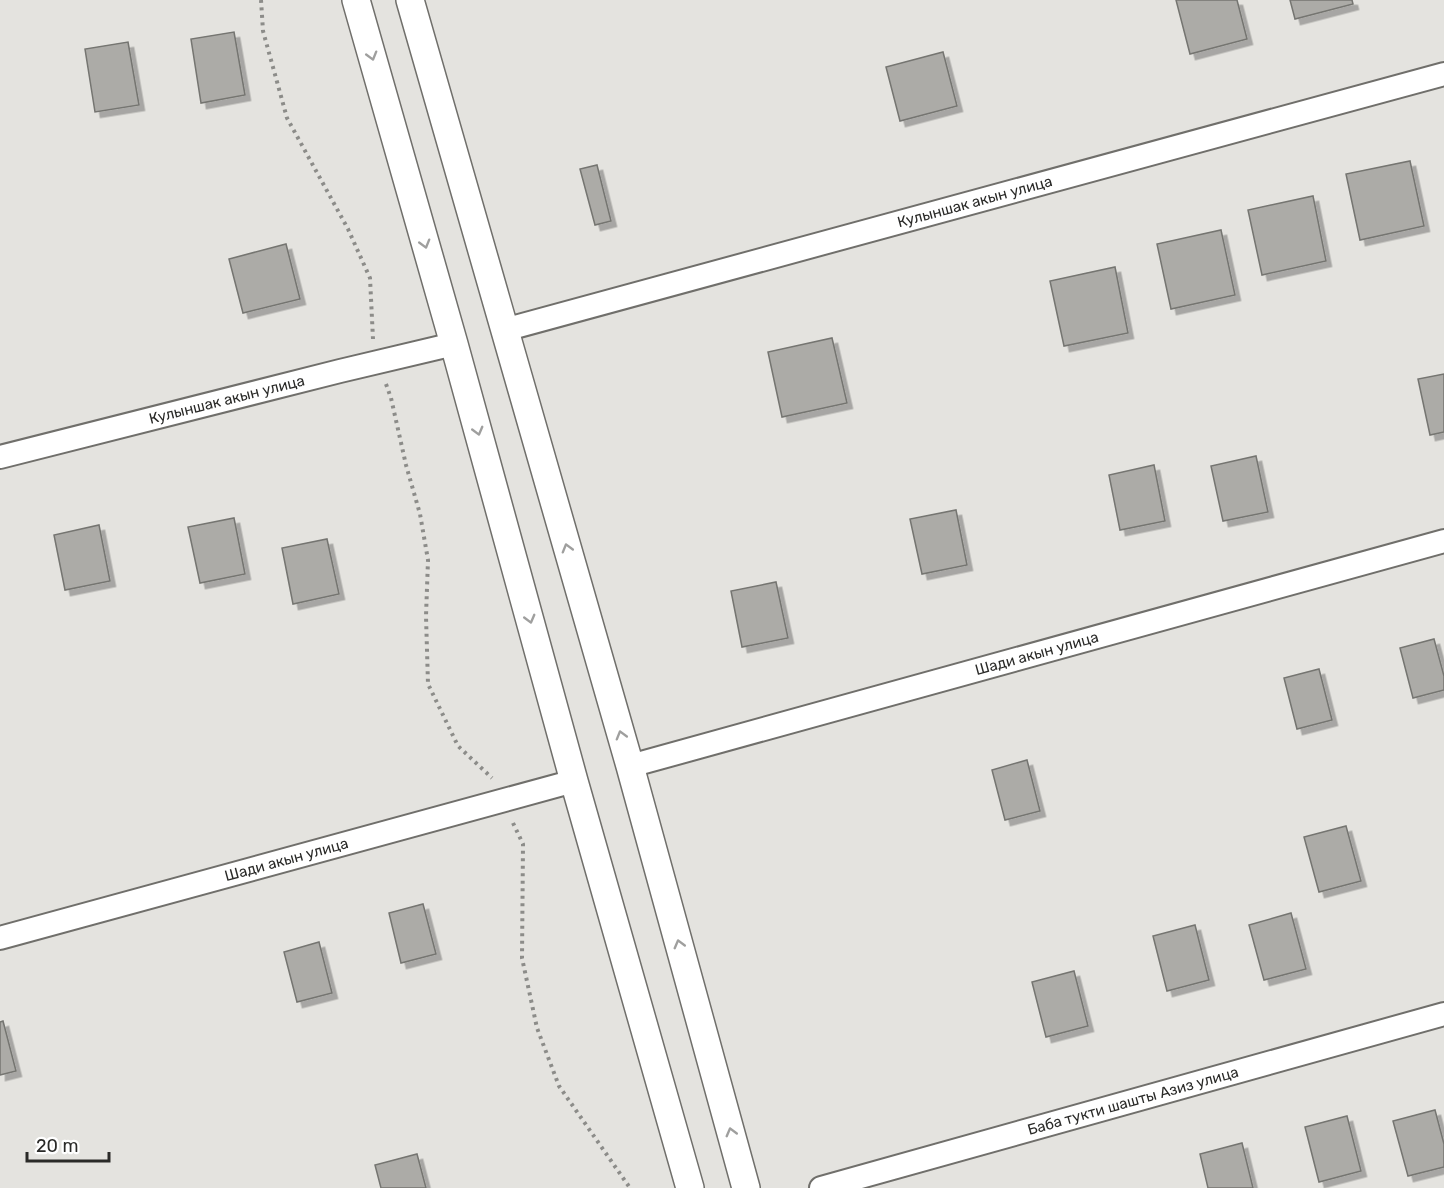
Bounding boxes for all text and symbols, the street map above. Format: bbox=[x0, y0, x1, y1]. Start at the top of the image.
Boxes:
one-way arrow bbox=[365, 50, 377, 61]
street label: Кулыншак акын улица bbox=[895, 172, 1054, 231]
one-way arrow bbox=[418, 239, 431, 249]
street label: Кулыншак акын улица bbox=[147, 371, 307, 428]
one-way arrow bbox=[471, 426, 483, 436]
one-way arrow bbox=[562, 543, 574, 554]
one-way arrow bbox=[523, 614, 535, 624]
street label: Шади акын улица bbox=[973, 628, 1101, 679]
one-way arrow bbox=[616, 731, 628, 741]
street label: Шади акын улица bbox=[223, 834, 350, 885]
one-way arrow bbox=[674, 939, 686, 949]
street label: Баба тукти шашты Азиз улица bbox=[1025, 1063, 1241, 1139]
scale bar bbox=[27, 1125, 110, 1163]
one-way arrow bbox=[725, 1127, 738, 1137]
text: 20 m bbox=[36, 1135, 78, 1157]

